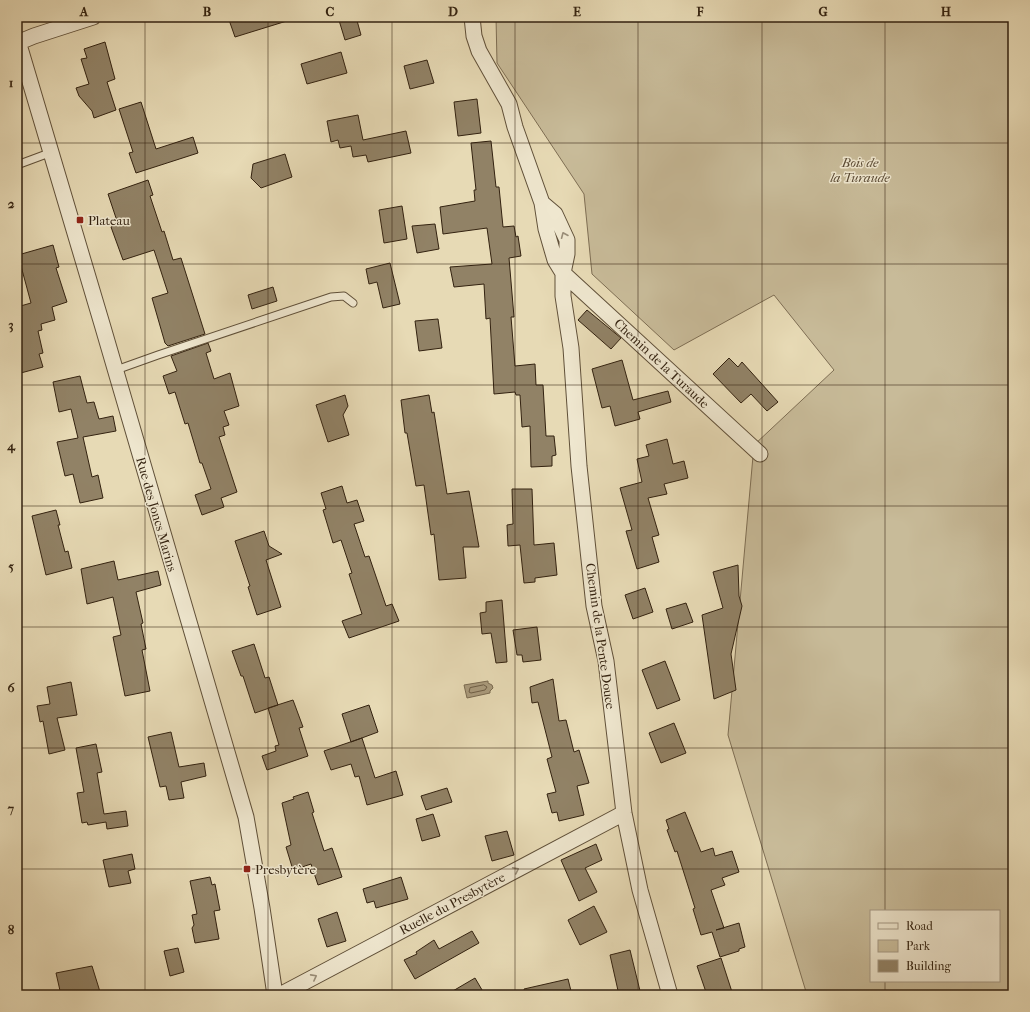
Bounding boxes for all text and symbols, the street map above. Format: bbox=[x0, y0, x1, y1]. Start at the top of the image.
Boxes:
text: A bbox=[79, 4, 89, 19]
text: B bbox=[203, 4, 212, 19]
text: C bbox=[326, 4, 335, 19]
text: D bbox=[448, 4, 458, 19]
text: E bbox=[573, 4, 581, 19]
text: F bbox=[696, 4, 704, 19]
text: G bbox=[818, 4, 828, 19]
text: H bbox=[941, 4, 952, 19]
text: 1 bbox=[9, 75, 14, 90]
park label: Bois de la Turaude bbox=[829, 155, 890, 185]
text: 2 bbox=[8, 196, 15, 211]
place label: Plateau bbox=[88, 213, 130, 228]
marker: Plateau bbox=[75, 215, 85, 225]
one-way arrow bbox=[561, 231, 569, 239]
street label: Chemin de la Turaude bbox=[611, 316, 713, 412]
text: 3 bbox=[8, 317, 14, 333]
text: 4 bbox=[6, 438, 16, 454]
street label: Rue des Joncs Marins bbox=[133, 455, 180, 573]
text: 5 bbox=[8, 559, 14, 574]
street label: Chemin de la Pente Douce bbox=[583, 562, 618, 711]
text: 6 bbox=[7, 680, 15, 695]
text: 7 bbox=[7, 801, 15, 816]
place label: Presbytère bbox=[255, 862, 316, 877]
marker: Presbytère bbox=[242, 864, 252, 874]
one-way arrow bbox=[512, 867, 519, 874]
street label: Ruelle du Presbytère bbox=[397, 869, 508, 938]
legend bbox=[870, 910, 1000, 982]
text: Road bbox=[906, 919, 933, 933]
text: 8 bbox=[8, 922, 15, 937]
text: Park bbox=[906, 939, 931, 953]
text: Building bbox=[906, 959, 951, 973]
one-way arrow bbox=[310, 974, 318, 981]

